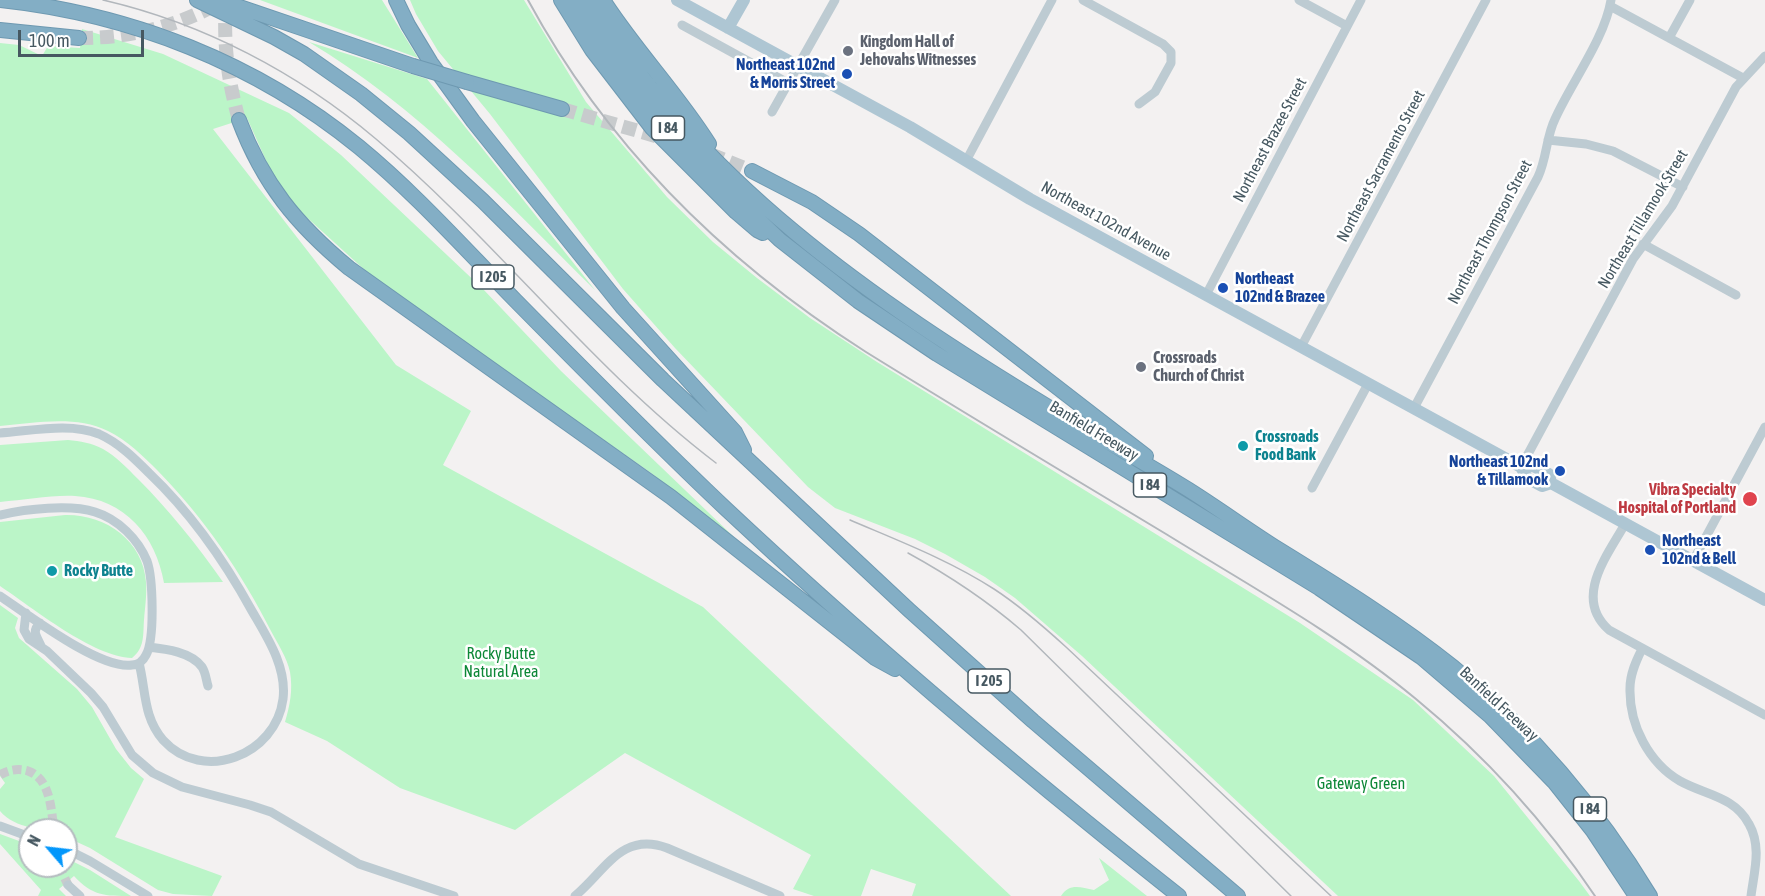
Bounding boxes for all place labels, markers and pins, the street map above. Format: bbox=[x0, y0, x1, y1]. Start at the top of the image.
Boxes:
place label: Kingdom Hall of Jehovahs Witnesses bbox=[860, 32, 976, 70]
marker: Kingdom Hall of Jehovahs Witnesses bbox=[841, 44, 855, 58]
place label: Northeast 102nd & Morris Street bbox=[736, 55, 835, 93]
marker: Northeast 102nd & Morris Street bbox=[840, 67, 854, 81]
place label: Northeast 102nd & Brazee bbox=[1235, 269, 1325, 307]
marker: Northeast 102nd & Brazee bbox=[1216, 281, 1230, 295]
place label: Crossroads Church of Christ bbox=[1153, 348, 1244, 386]
marker: Crossroads Church of Christ bbox=[1134, 360, 1148, 374]
place label: Crossroads Food Bank bbox=[1255, 427, 1319, 465]
marker: Crossroads Food Bank bbox=[1236, 439, 1250, 453]
place label: Northeast 102nd & Tillamook bbox=[1449, 452, 1548, 490]
marker: Northeast 102nd & Tillamook bbox=[1553, 464, 1567, 478]
place label: Vibra Specialty Hospital of Portland bbox=[1618, 480, 1736, 518]
marker: Vibra Specialty Hospital of Portland bbox=[1741, 490, 1759, 508]
place label: Northeast 102nd & Bell bbox=[1662, 531, 1736, 569]
marker: Northeast 102nd & Bell bbox=[1643, 543, 1657, 557]
place label: Rocky Butte bbox=[64, 561, 133, 581]
marker: Rocky Butte bbox=[45, 564, 59, 578]

